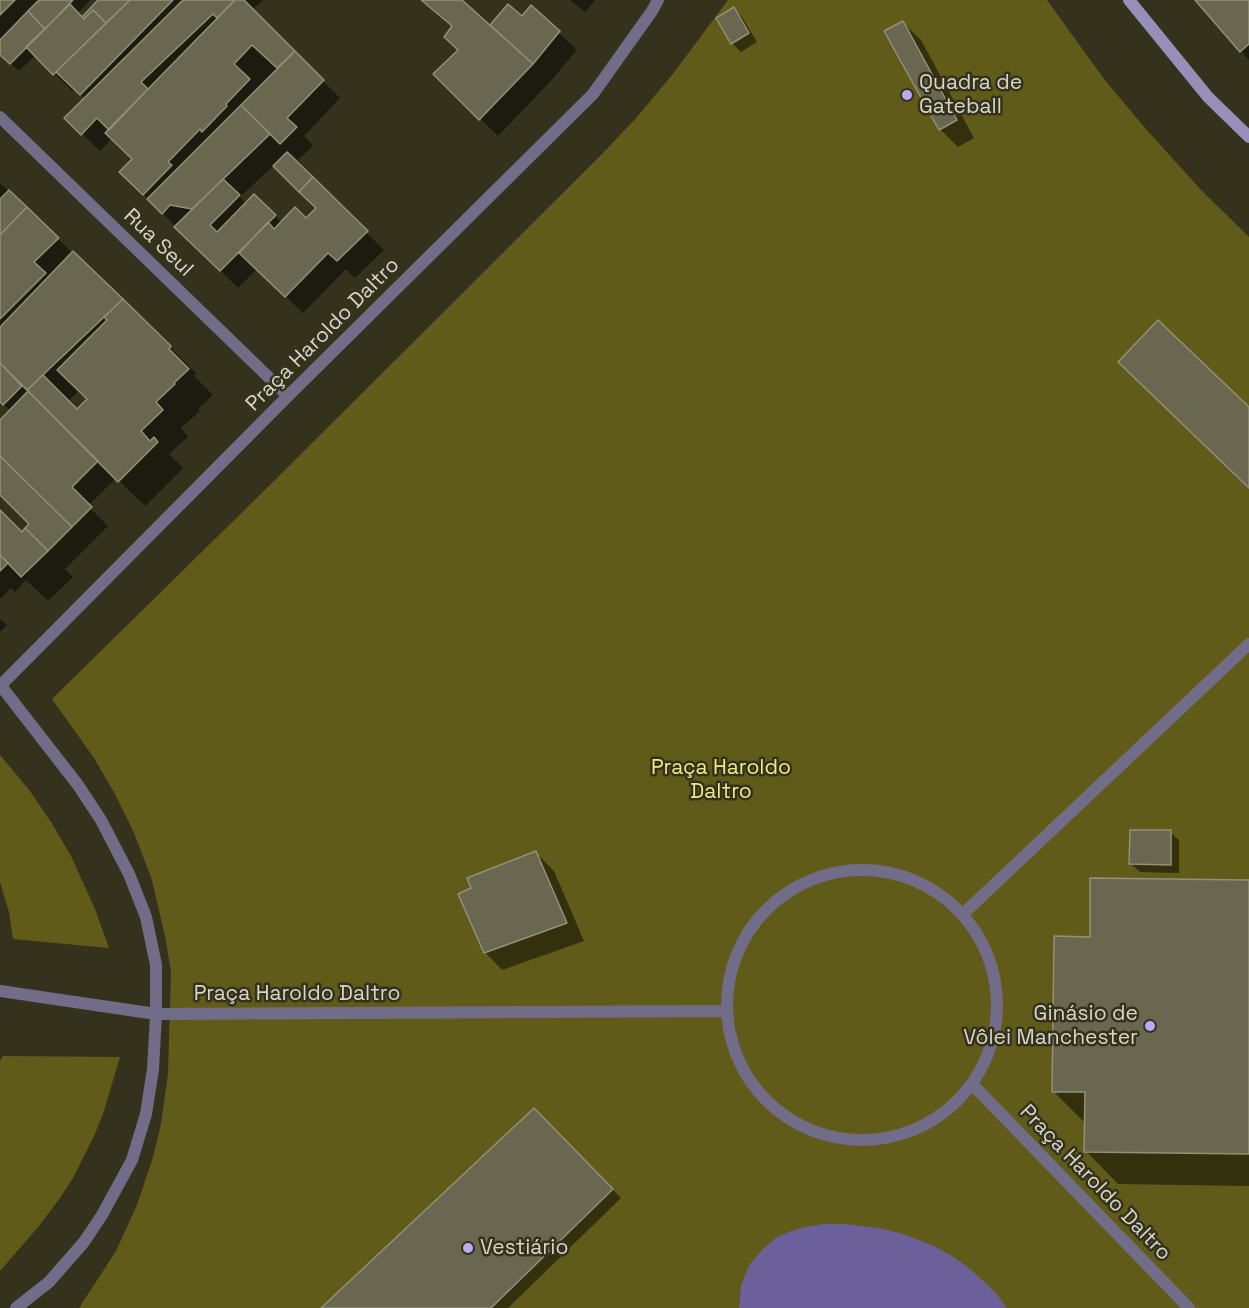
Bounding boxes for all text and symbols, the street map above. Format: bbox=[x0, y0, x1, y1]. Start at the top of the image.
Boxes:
place label: Quadra de Gateball bbox=[919, 70, 1022, 120]
marker: Quadra de Gateball bbox=[900, 88, 914, 102]
street label: Rua Seul bbox=[118, 204, 198, 282]
street label: Praça Haroldo Daltro bbox=[241, 253, 405, 417]
park label: Praça Haroldo Daltro bbox=[651, 755, 791, 805]
street label: Praça Haroldo Daltro bbox=[194, 981, 400, 1007]
place label: Ginásio de Vôlei Manchester bbox=[963, 1001, 1138, 1051]
marker: Ginásio de Vôlei Manchester bbox=[1143, 1019, 1157, 1033]
street label: Praça Haroldo Daltro bbox=[1014, 1100, 1176, 1266]
place label: Vestiário bbox=[480, 1235, 568, 1261]
marker: Vestiário bbox=[461, 1241, 475, 1255]

